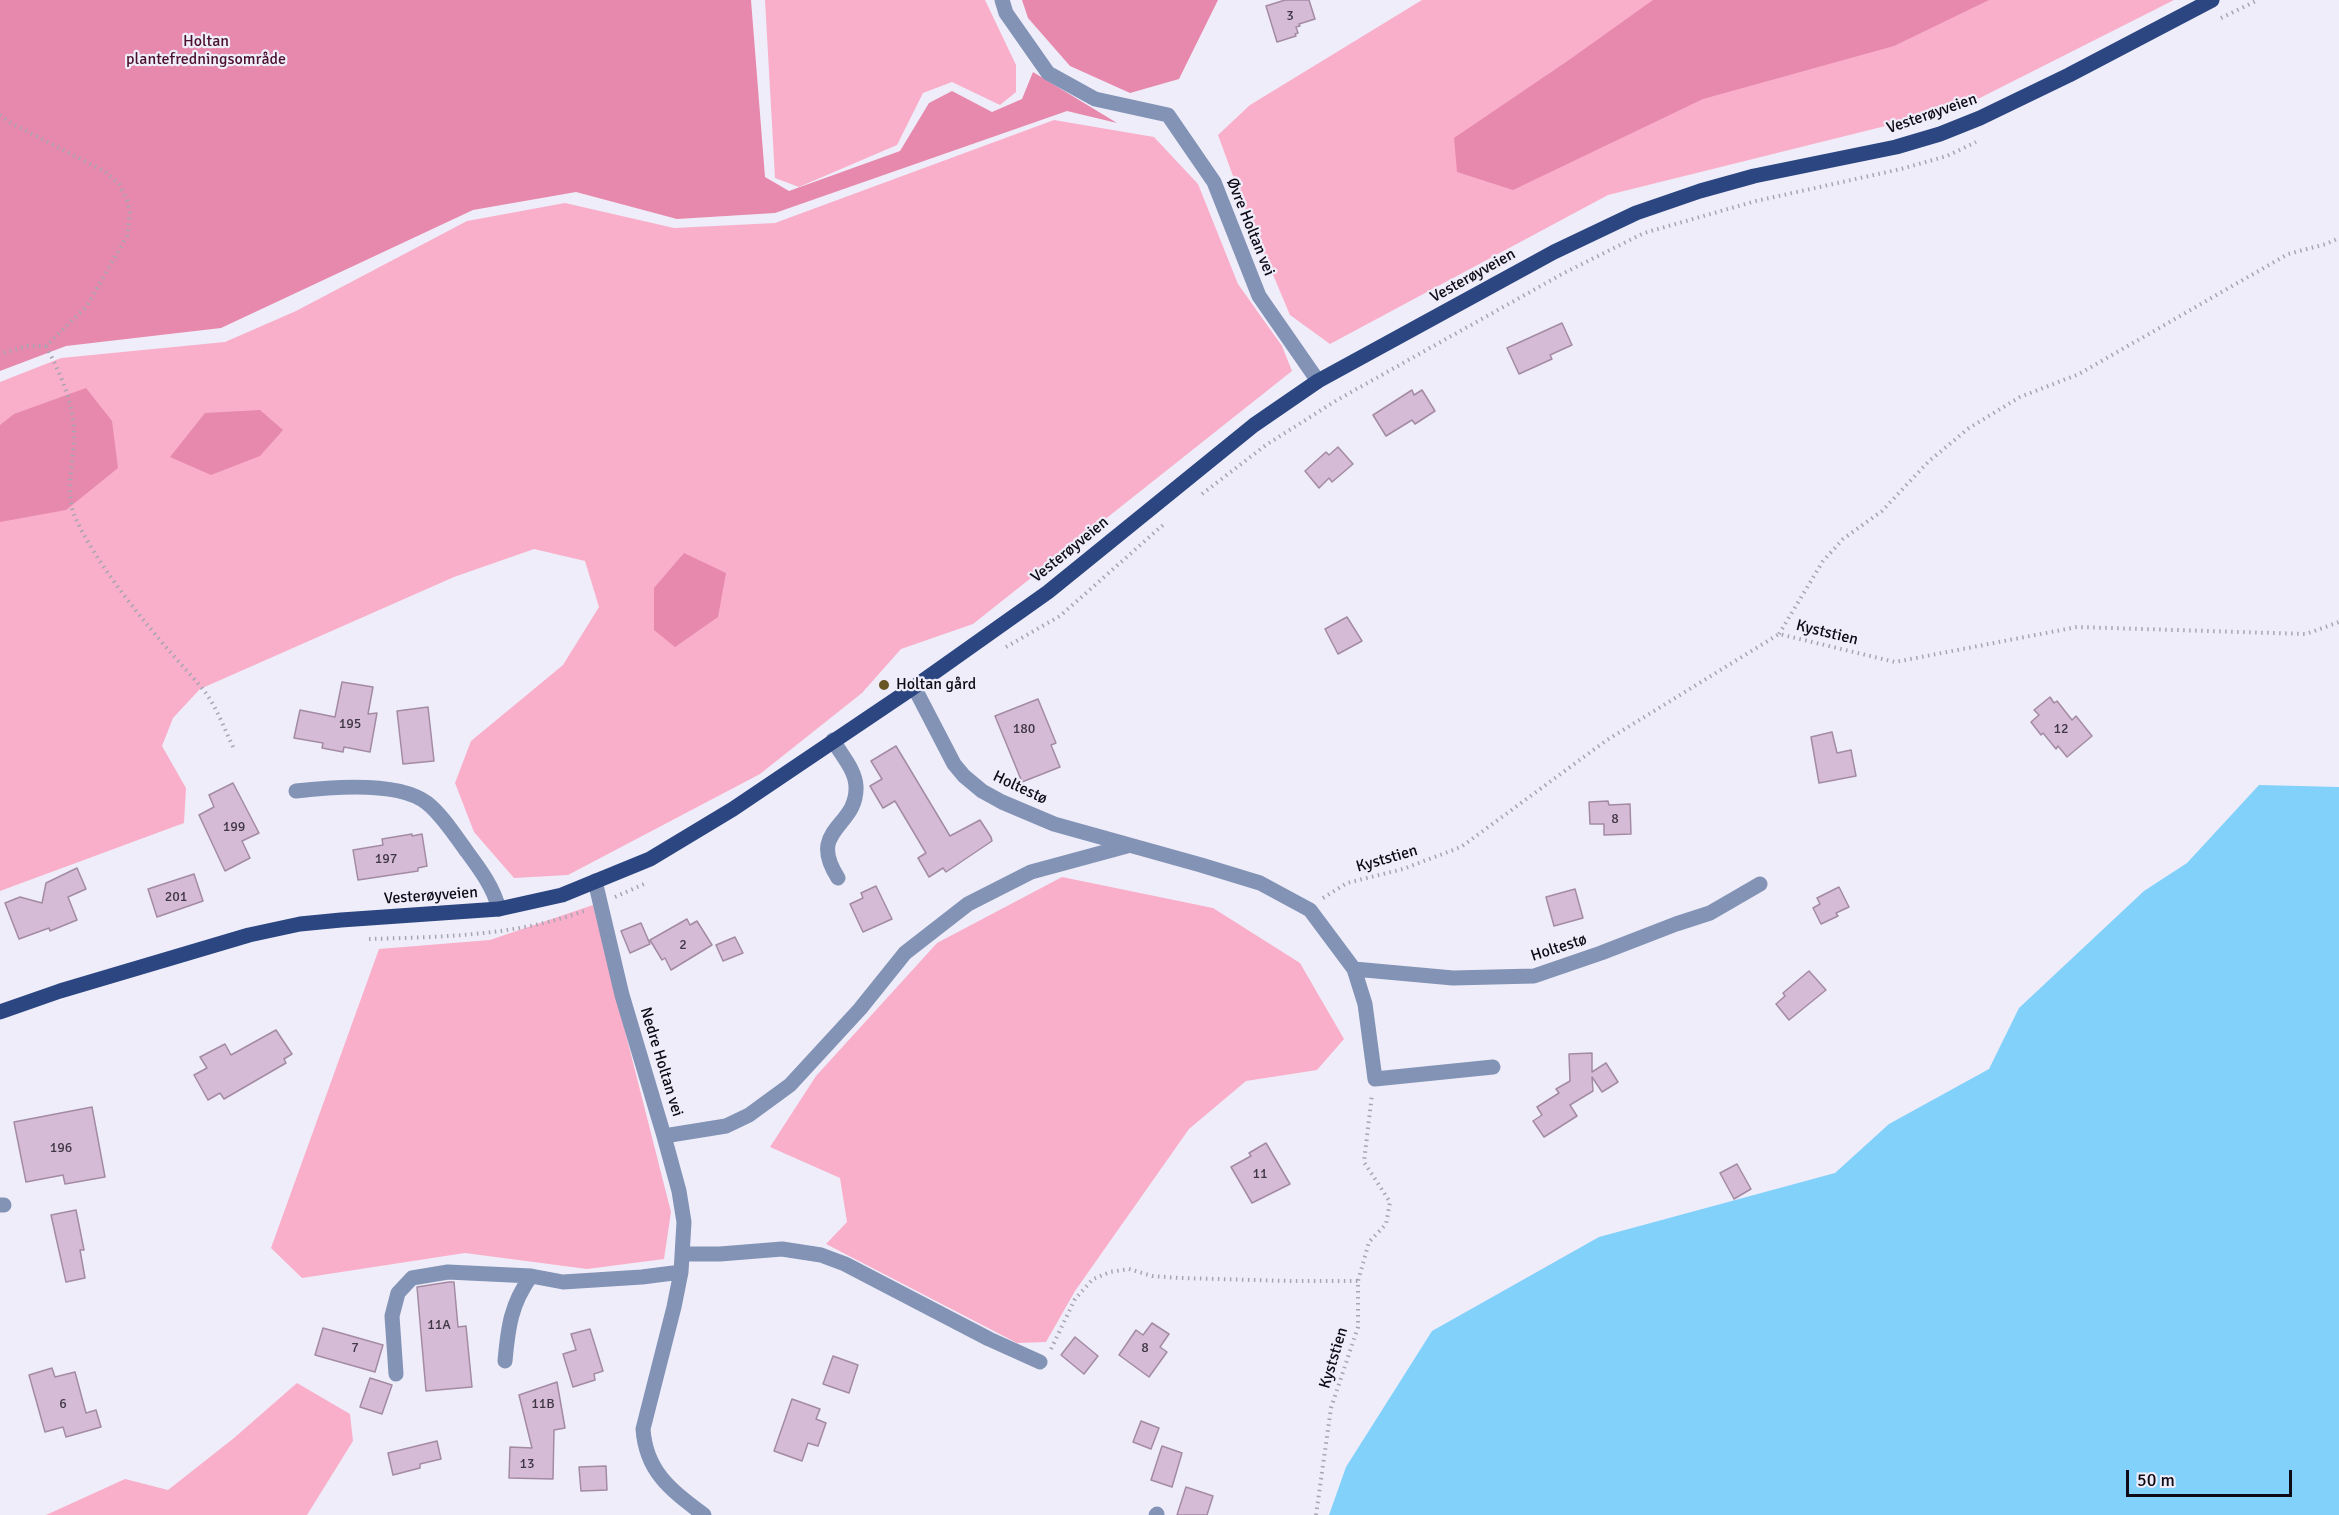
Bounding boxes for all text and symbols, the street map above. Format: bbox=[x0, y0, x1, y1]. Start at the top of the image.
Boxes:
house number: 3 bbox=[1286, 8, 1294, 24]
park label: Holtan plantefredningsområde bbox=[126, 32, 286, 70]
street label: Vesterøyveien bbox=[1884, 90, 1980, 138]
street label: Øvre Holtan vei bbox=[1222, 175, 1278, 279]
street label: Vesterøyveien bbox=[1427, 245, 1519, 307]
street label: Vesterøyveien bbox=[1027, 513, 1113, 587]
street label: Kyststien bbox=[1794, 616, 1860, 650]
place label: Holtan gård bbox=[896, 675, 976, 695]
marker: Holtan gård bbox=[877, 678, 891, 692]
house number: 195 bbox=[339, 716, 361, 732]
house number: 180 bbox=[1013, 721, 1035, 737]
house number: 12 bbox=[2053, 721, 2069, 737]
street label: Holtestø bbox=[990, 767, 1050, 809]
house number: 8 bbox=[1611, 811, 1619, 827]
house number: 199 bbox=[223, 819, 245, 835]
street label: Kyststien bbox=[1354, 841, 1420, 877]
house number: 197 bbox=[375, 851, 397, 867]
street label: Vesterøyveien bbox=[383, 883, 479, 909]
house number: 201 bbox=[165, 889, 187, 905]
street label: Holtestø bbox=[1529, 930, 1589, 966]
house number: 2 bbox=[679, 937, 687, 953]
street label: Nedre Holtan vei bbox=[635, 1005, 687, 1119]
house number: 196 bbox=[50, 1140, 72, 1156]
house number: 11 bbox=[1252, 1166, 1268, 1182]
house number: 11A bbox=[427, 1317, 451, 1333]
street label: Kyststien bbox=[1316, 1325, 1352, 1391]
house number: 7 bbox=[351, 1340, 359, 1356]
house number: 8 bbox=[1141, 1340, 1149, 1356]
house number: 6 bbox=[59, 1396, 67, 1412]
house number: 11B bbox=[531, 1396, 555, 1412]
house number: 13 bbox=[519, 1456, 535, 1472]
scale bar bbox=[2129, 1458, 2296, 1496]
text: 50 m bbox=[2137, 1469, 2175, 1491]

